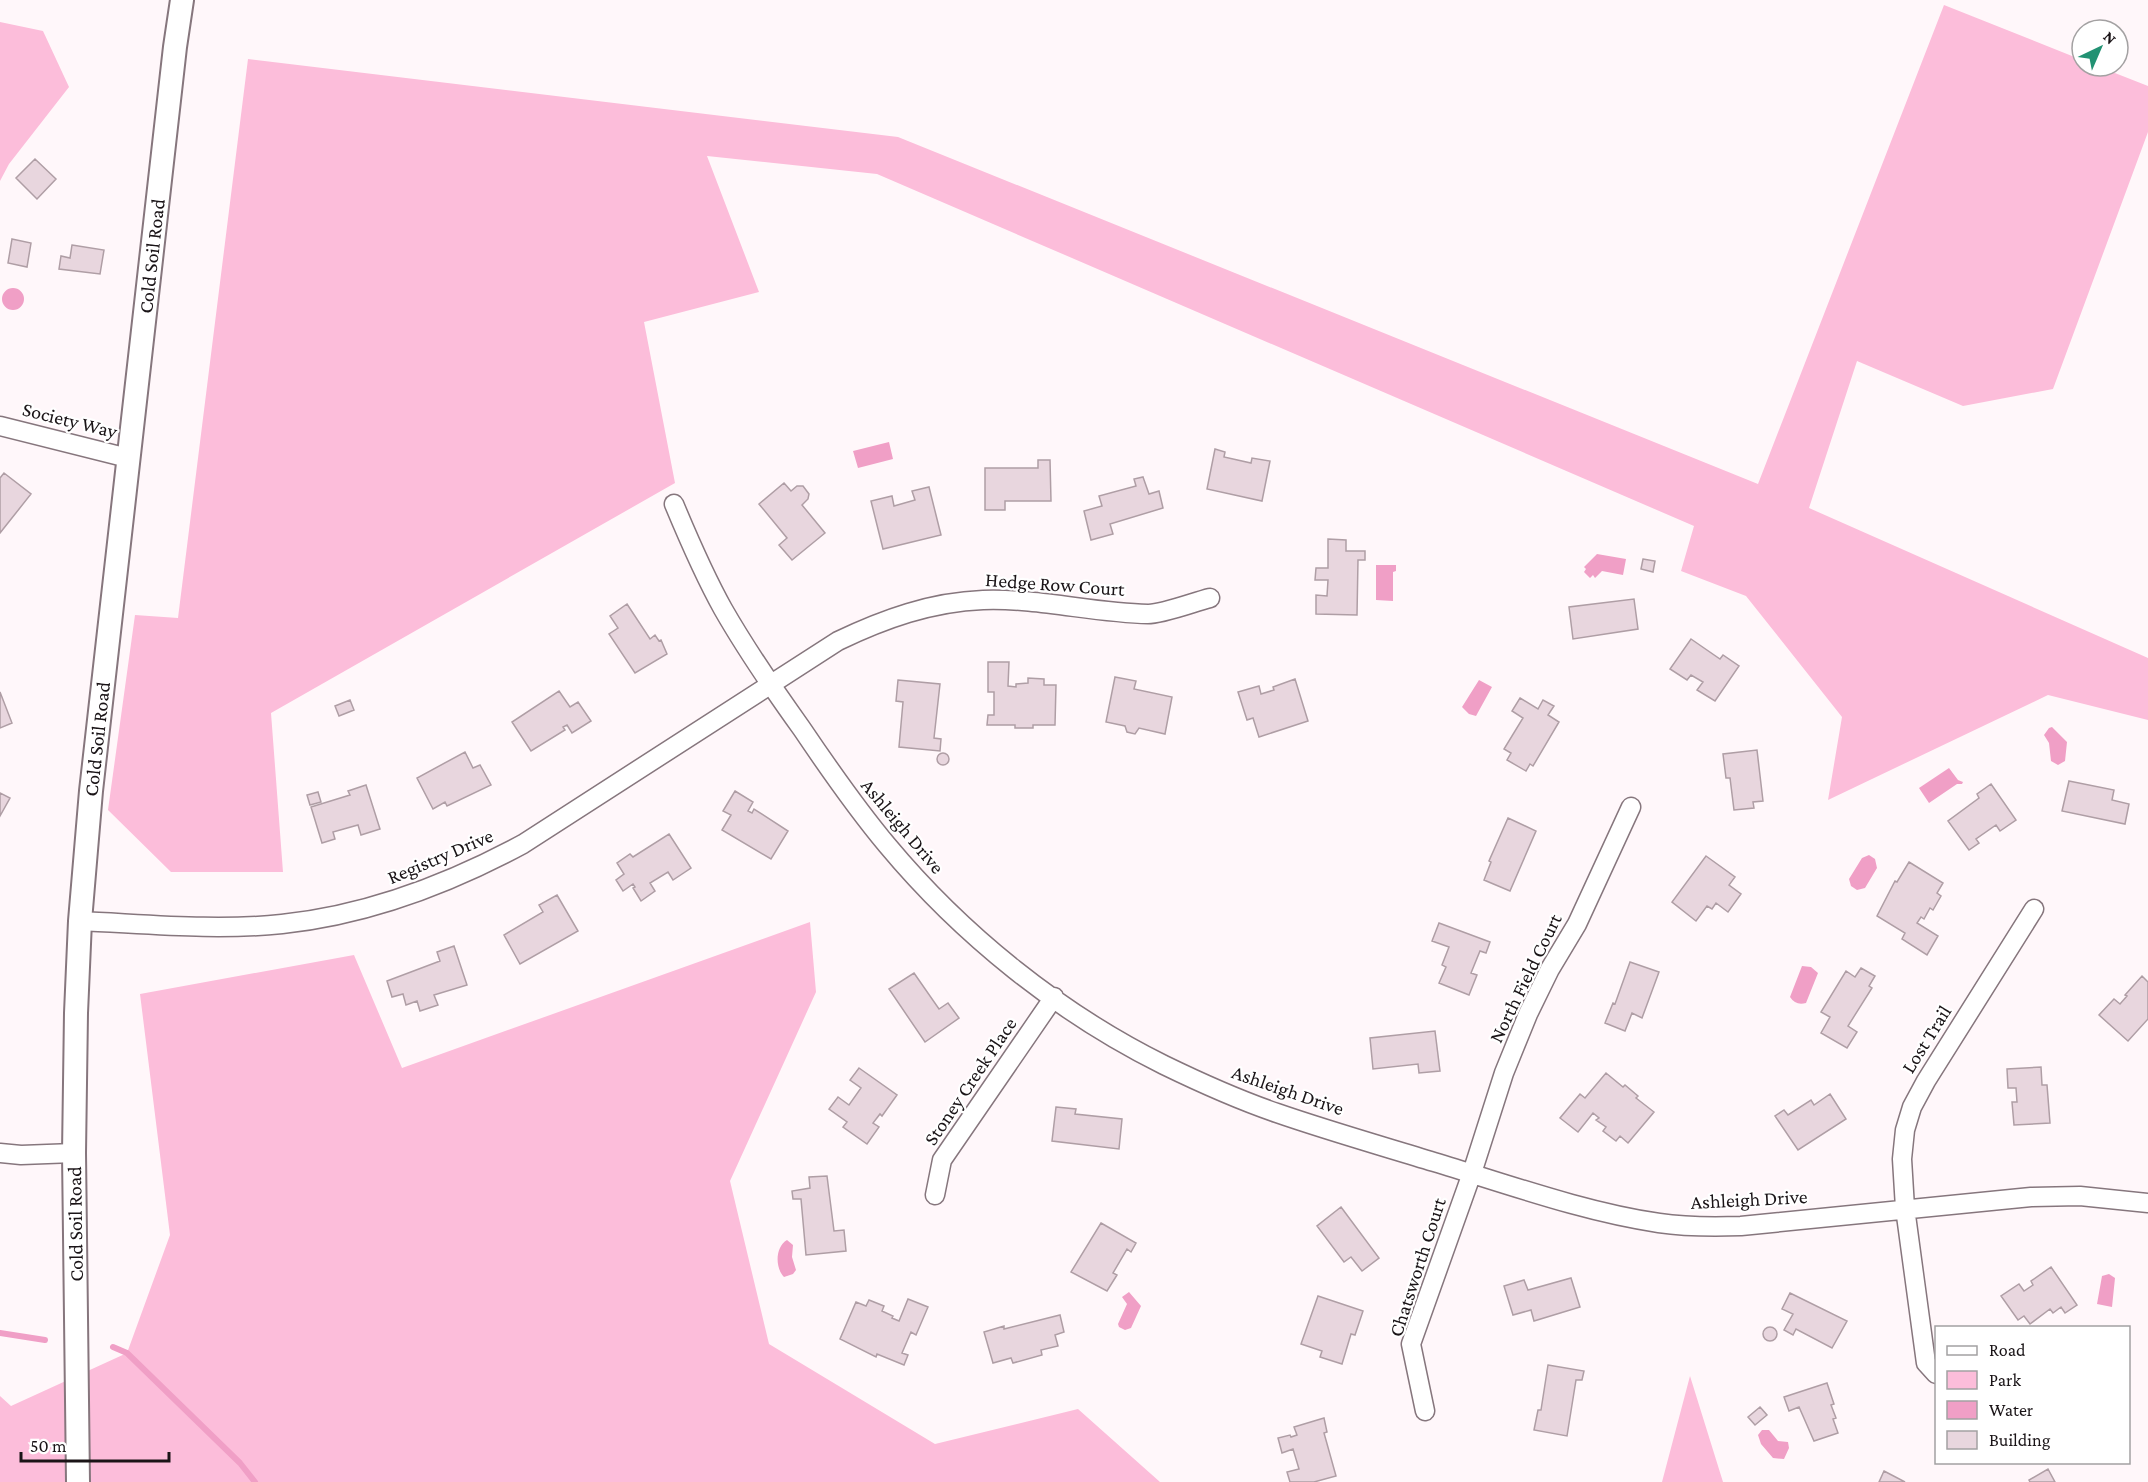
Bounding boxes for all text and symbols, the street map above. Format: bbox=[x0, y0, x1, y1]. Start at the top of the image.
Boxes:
north arrow bbox=[2070, 18, 2130, 78]
text: N bbox=[2100, 28, 2120, 48]
street label: Cold Soil Road bbox=[134, 197, 169, 314]
street label: Society Way bbox=[20, 398, 120, 444]
street label: Hedge Row Court bbox=[984, 568, 1126, 601]
street label: Cold Soil Road bbox=[79, 680, 114, 797]
street label: Ashleigh Drive bbox=[856, 774, 949, 879]
street label: Registry Drive bbox=[384, 824, 497, 889]
street label: North Field Court bbox=[1484, 910, 1566, 1046]
street label: Lost Trail bbox=[1897, 1001, 1955, 1077]
street label: Stoney Creek Place bbox=[919, 1013, 1022, 1150]
street label: Ashleigh Drive bbox=[1229, 1061, 1347, 1120]
street label: Cold Soil Road bbox=[63, 1166, 87, 1282]
street label: Ashleigh Drive bbox=[1690, 1185, 1808, 1214]
street label: Chatsworth Court bbox=[1384, 1194, 1450, 1339]
legend bbox=[1935, 1326, 2130, 1464]
text: Road bbox=[1989, 1340, 2026, 1360]
text: Park bbox=[1989, 1370, 2021, 1390]
text: Water bbox=[1989, 1400, 2034, 1420]
scale bar bbox=[21, 1425, 170, 1463]
text: Building bbox=[1989, 1430, 2051, 1450]
text: 50 m bbox=[30, 1436, 67, 1456]

